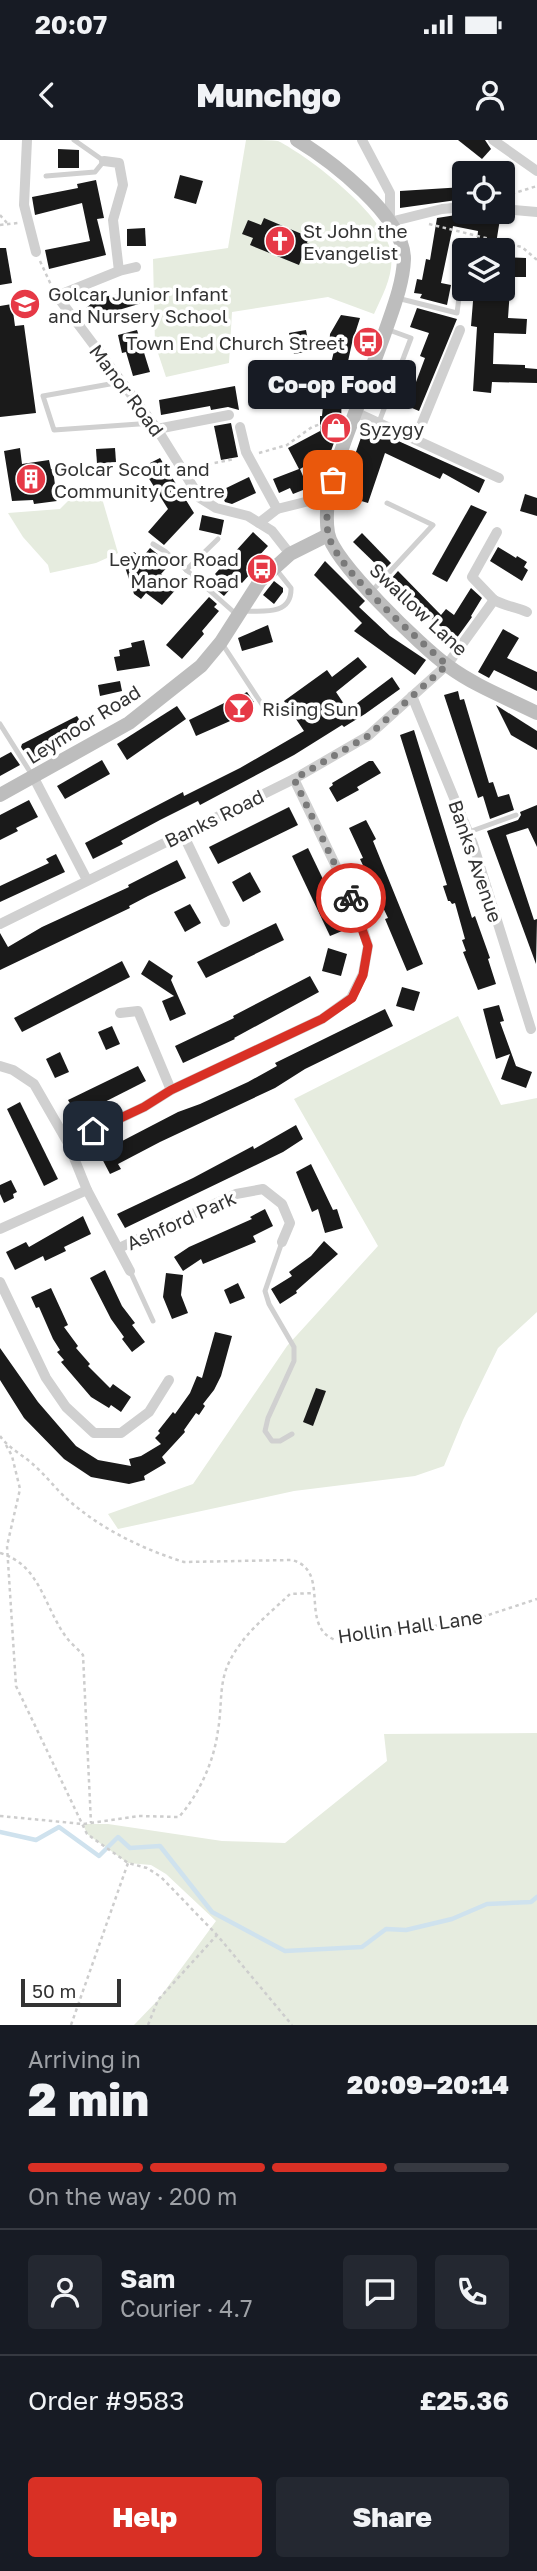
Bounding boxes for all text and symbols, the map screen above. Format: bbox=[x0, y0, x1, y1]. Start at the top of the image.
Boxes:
text: 20:07 bbox=[35, 9, 107, 40]
icon: back bbox=[28, 76, 66, 114]
text: Munchgo bbox=[196, 76, 341, 114]
icon: person bbox=[471, 76, 509, 114]
map controls bbox=[452, 161, 515, 301]
button: locate bbox=[452, 161, 515, 224]
place label: St John the Evangelist bbox=[303, 219, 408, 264]
church icon: St John the Evangelist bbox=[263, 224, 297, 258]
button: layers bbox=[452, 238, 515, 301]
place label: Golcar Junior Infant and Nursery School bbox=[48, 282, 228, 327]
school or university icon: Golcar Junior Infant and Nursery School bbox=[8, 287, 42, 321]
bus stop icon: Town End Church Street bbox=[351, 325, 385, 359]
place label: Town End Church Street bbox=[126, 331, 345, 354]
street label: Manor Road bbox=[85, 340, 169, 440]
callout: Co-op Food bbox=[249, 361, 417, 410]
text: Co-op Food bbox=[268, 370, 396, 398]
shop icon: Syzygy bbox=[319, 411, 353, 445]
place label: Syzygy bbox=[359, 417, 424, 440]
pin bbox=[303, 450, 363, 510]
place label: Golcar Scout and Community Centre bbox=[54, 457, 225, 502]
icon: bag bbox=[314, 461, 352, 499]
building icon: Golcar Scout and Community Centre bbox=[14, 462, 48, 496]
place label: Leymoor Road Manor Road bbox=[109, 547, 239, 592]
bus stop icon: Leymoor Road Manor Road bbox=[245, 552, 279, 586]
street label: Swallow Lane bbox=[365, 558, 473, 660]
street label: Leymoor Road bbox=[22, 680, 144, 768]
bar icon: Rising Sun bbox=[222, 691, 256, 725]
place label: Rising Sun bbox=[262, 697, 359, 720]
street label: Banks Road bbox=[161, 784, 267, 852]
street label: Banks Avenue bbox=[444, 797, 508, 925]
courier bbox=[316, 863, 386, 933]
icon: bike bbox=[332, 879, 370, 917]
pin bbox=[63, 1101, 123, 1161]
icon: home bbox=[74, 1112, 112, 1150]
street label: Ashford Park bbox=[123, 1186, 240, 1254]
street label: Hollin Hall Lane bbox=[336, 1604, 484, 1648]
scale bar bbox=[21, 1976, 121, 2008]
text: 50 m bbox=[32, 1979, 76, 2002]
text: Arriving in bbox=[28, 2045, 141, 2073]
text: 20:09–20:14 bbox=[347, 2069, 509, 2100]
text: 2 min bbox=[28, 2071, 149, 2126]
text: On the way · 200 m bbox=[28, 2182, 237, 2210]
button: person bbox=[28, 2255, 102, 2329]
button: chat bbox=[343, 2255, 417, 2329]
button: phone bbox=[435, 2255, 509, 2329]
text: Sam bbox=[120, 2263, 175, 2294]
text: Courier · 4.7 bbox=[120, 2294, 252, 2322]
text: Order #9583 bbox=[28, 2385, 184, 2416]
text: £25.36 bbox=[419, 2385, 509, 2416]
button: Help bbox=[28, 2477, 262, 2557]
button: Share bbox=[276, 2477, 509, 2557]

